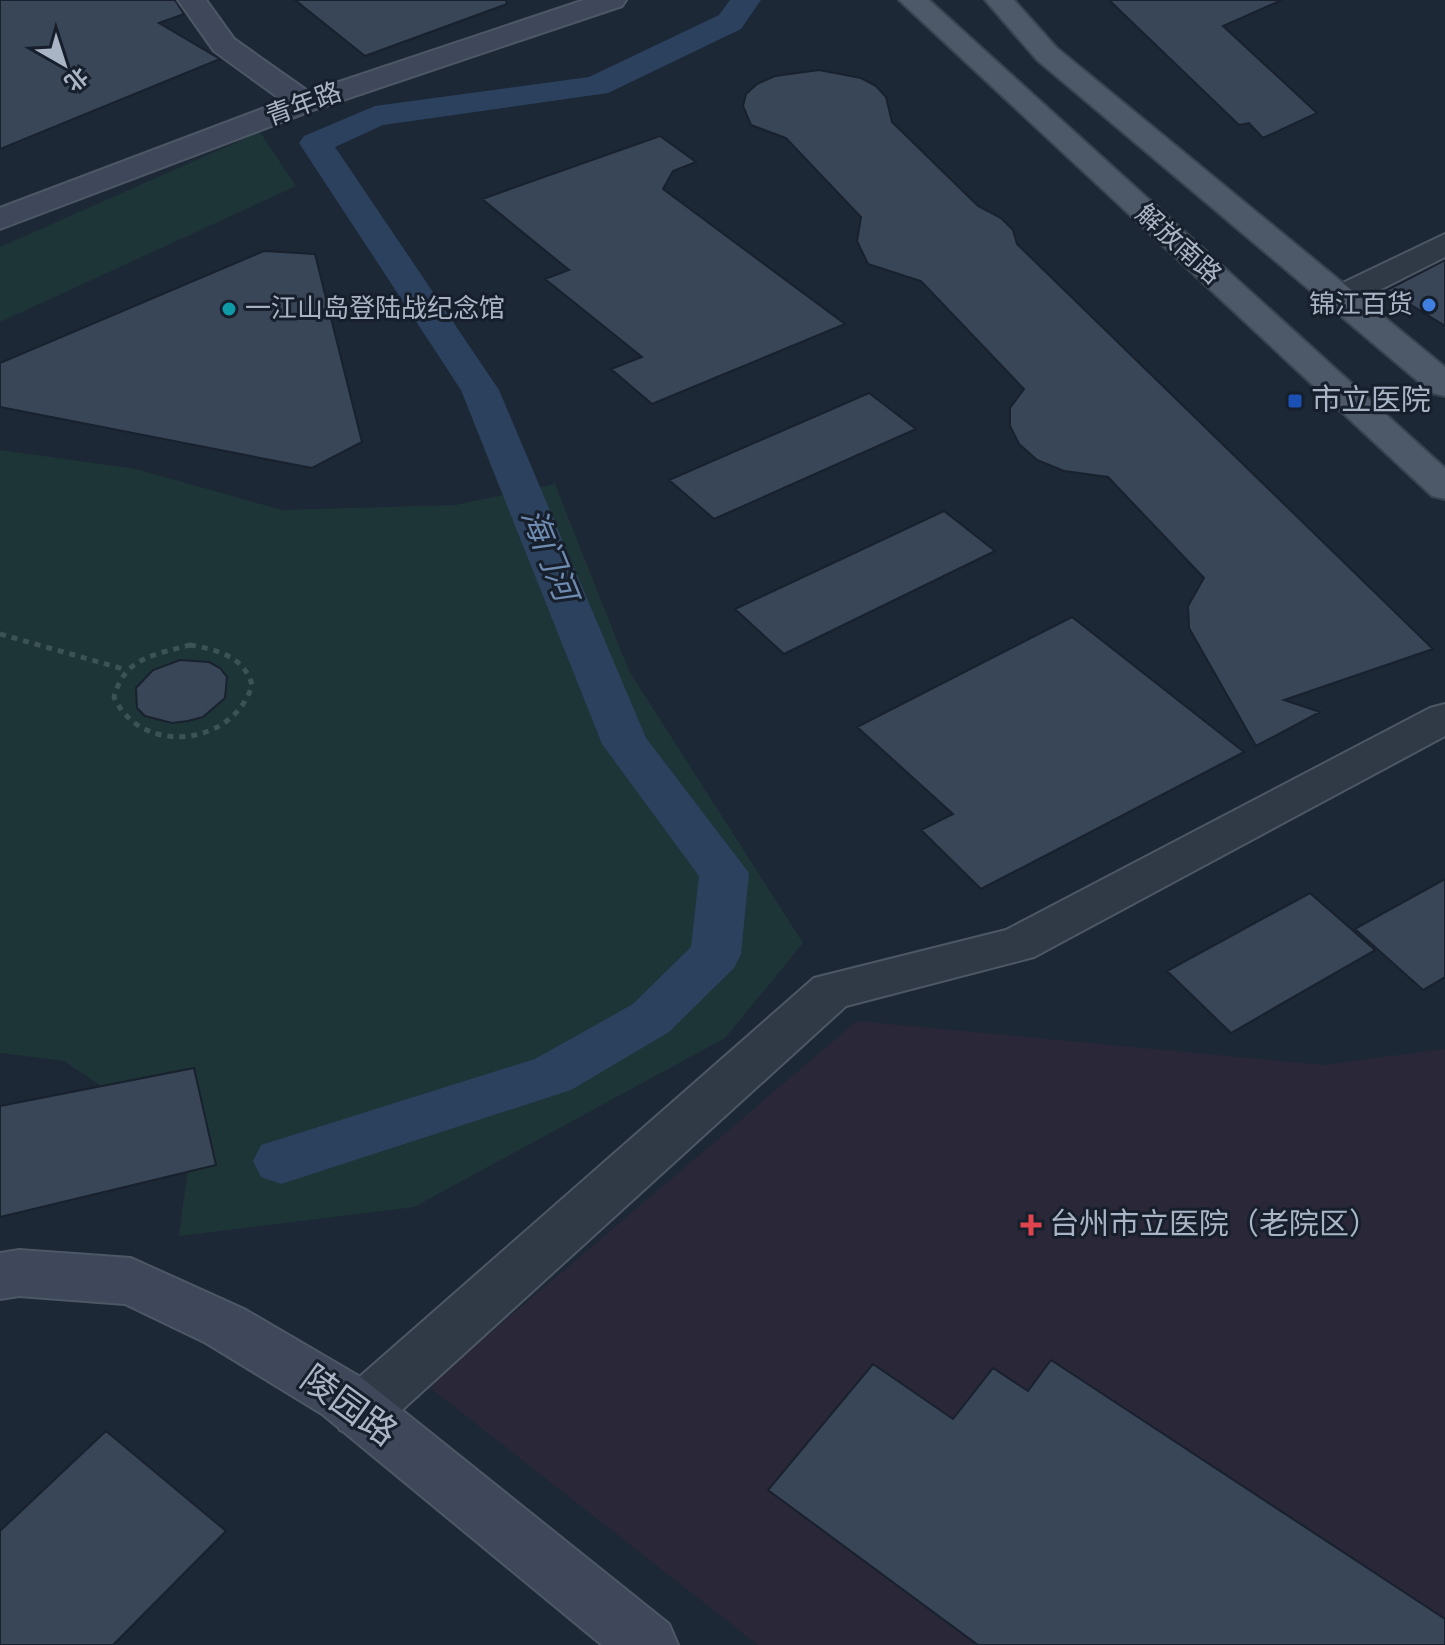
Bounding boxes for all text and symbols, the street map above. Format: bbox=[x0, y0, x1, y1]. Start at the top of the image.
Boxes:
north arrow bbox=[24, 24, 104, 104]
text: 北 bbox=[59, 61, 93, 96]
street label: 青年路 bbox=[262, 77, 346, 133]
street label: 解放南路 bbox=[1129, 199, 1227, 291]
place label: 锦江百货 bbox=[1309, 290, 1413, 321]
place label: 一江山岛登陆战纪念馆 bbox=[245, 294, 505, 325]
marker: 锦江百货 bbox=[1420, 296, 1438, 314]
marker: 一江山岛登陆战纪念馆 bbox=[220, 300, 238, 318]
place label: 市立医院 bbox=[1311, 383, 1431, 419]
marker: 市立医院 bbox=[1286, 392, 1304, 410]
water label: 海门河 bbox=[512, 503, 586, 612]
place label: 台州市立医院（老院区） bbox=[1049, 1207, 1379, 1243]
marker: 台州市立医院（老院区） bbox=[1020, 1214, 1042, 1236]
street label: 陵园路 bbox=[292, 1358, 404, 1456]

